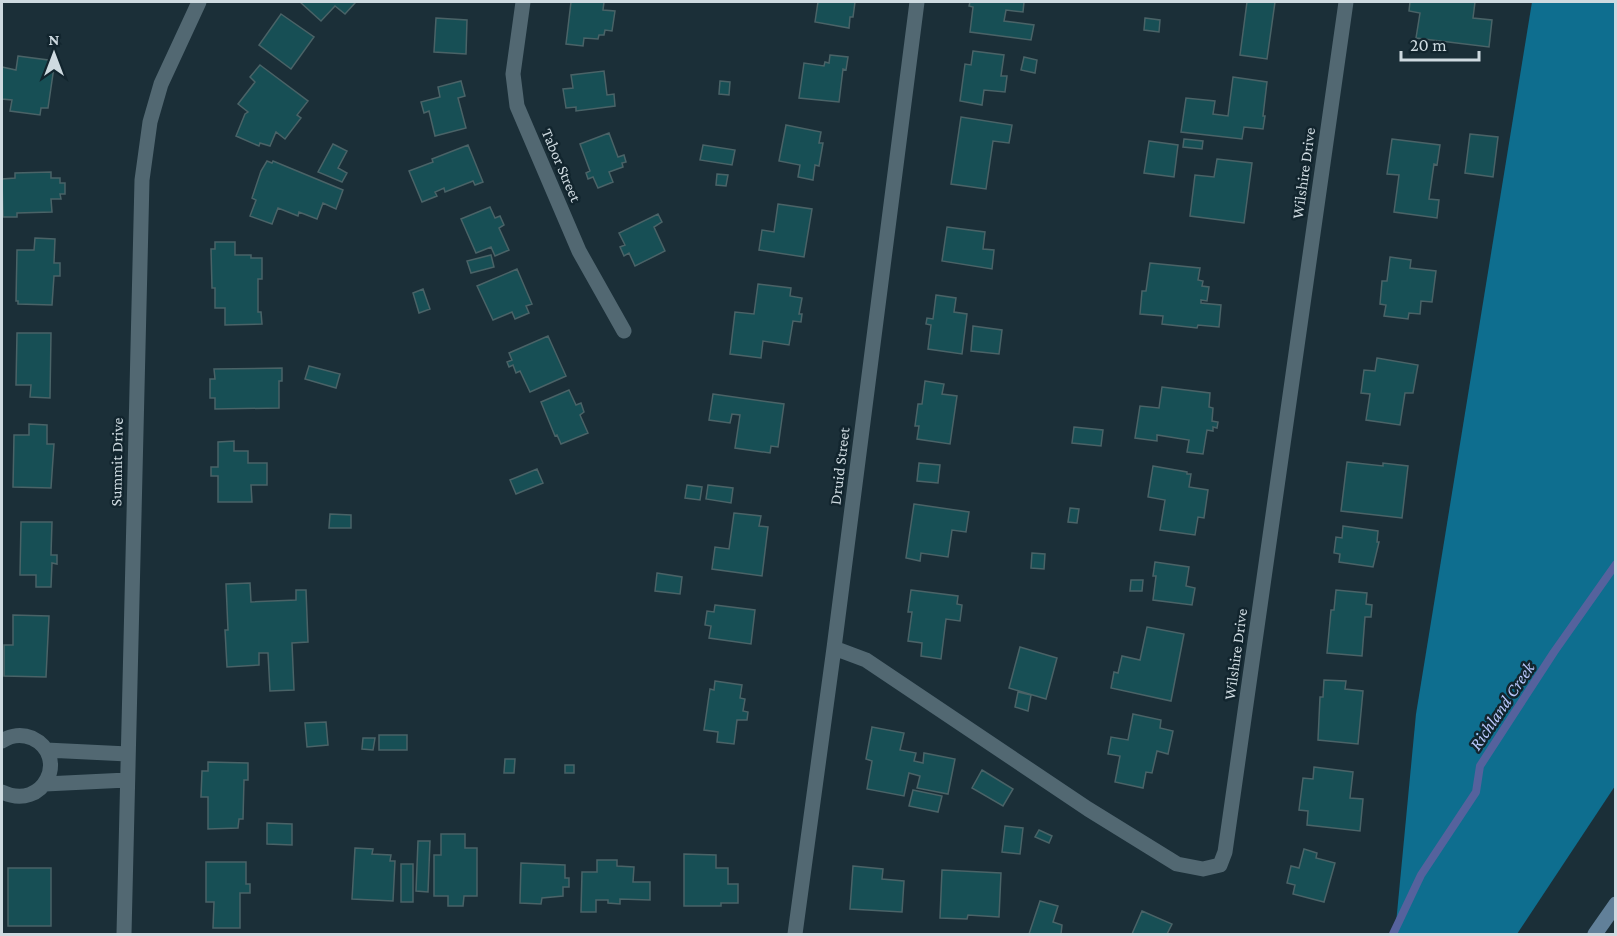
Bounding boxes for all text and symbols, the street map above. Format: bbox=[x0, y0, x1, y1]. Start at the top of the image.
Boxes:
north arrow bbox=[24, 24, 84, 84]
scale bar bbox=[1401, 24, 1479, 62]
text: N bbox=[49, 31, 60, 48]
text: 20 m bbox=[1410, 35, 1447, 55]
street label: Tabor Street bbox=[538, 126, 585, 205]
street label: Wilshire Drive bbox=[1289, 126, 1318, 220]
street label: Summit Drive bbox=[107, 417, 126, 507]
street label: Druid Street bbox=[826, 426, 853, 506]
street label: Wilshire Drive bbox=[1221, 607, 1250, 701]
water label: Richland Creek bbox=[1465, 657, 1539, 754]

